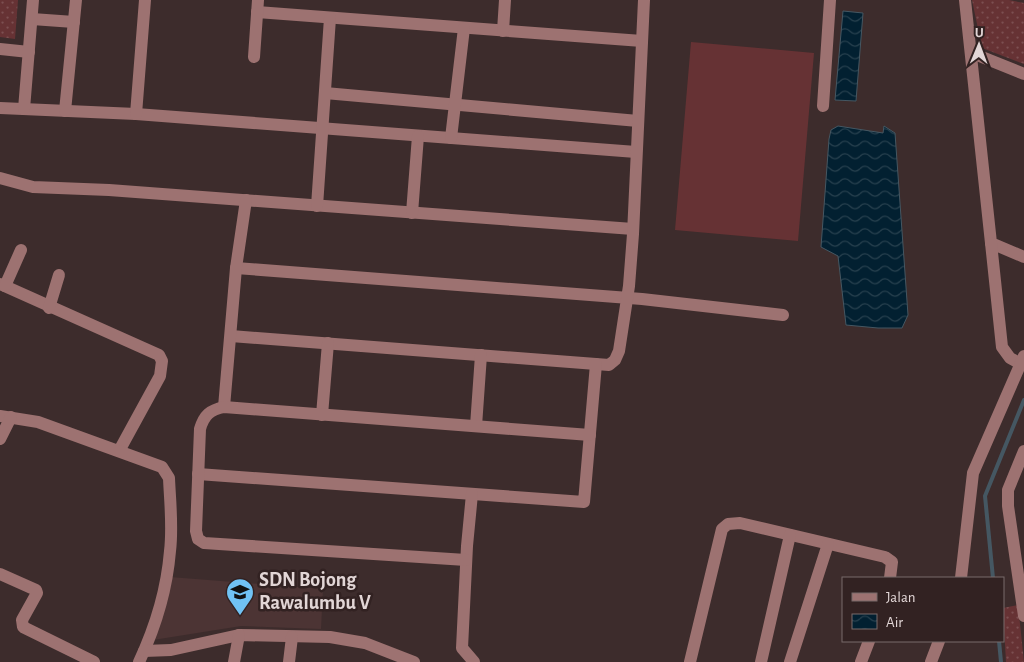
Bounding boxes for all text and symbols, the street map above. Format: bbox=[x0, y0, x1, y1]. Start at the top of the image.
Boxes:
north arrow bbox=[954, 20, 1004, 70]
text: U bbox=[975, 26, 984, 40]
place label: SDN Bojong Rawalumbu V bbox=[259, 570, 371, 613]
school or university icon: SDN Bojong Rawalumbu V bbox=[225, 577, 255, 616]
legend bbox=[842, 577, 1004, 642]
text: Jalan bbox=[886, 590, 916, 605]
text: Air bbox=[886, 615, 903, 630]

